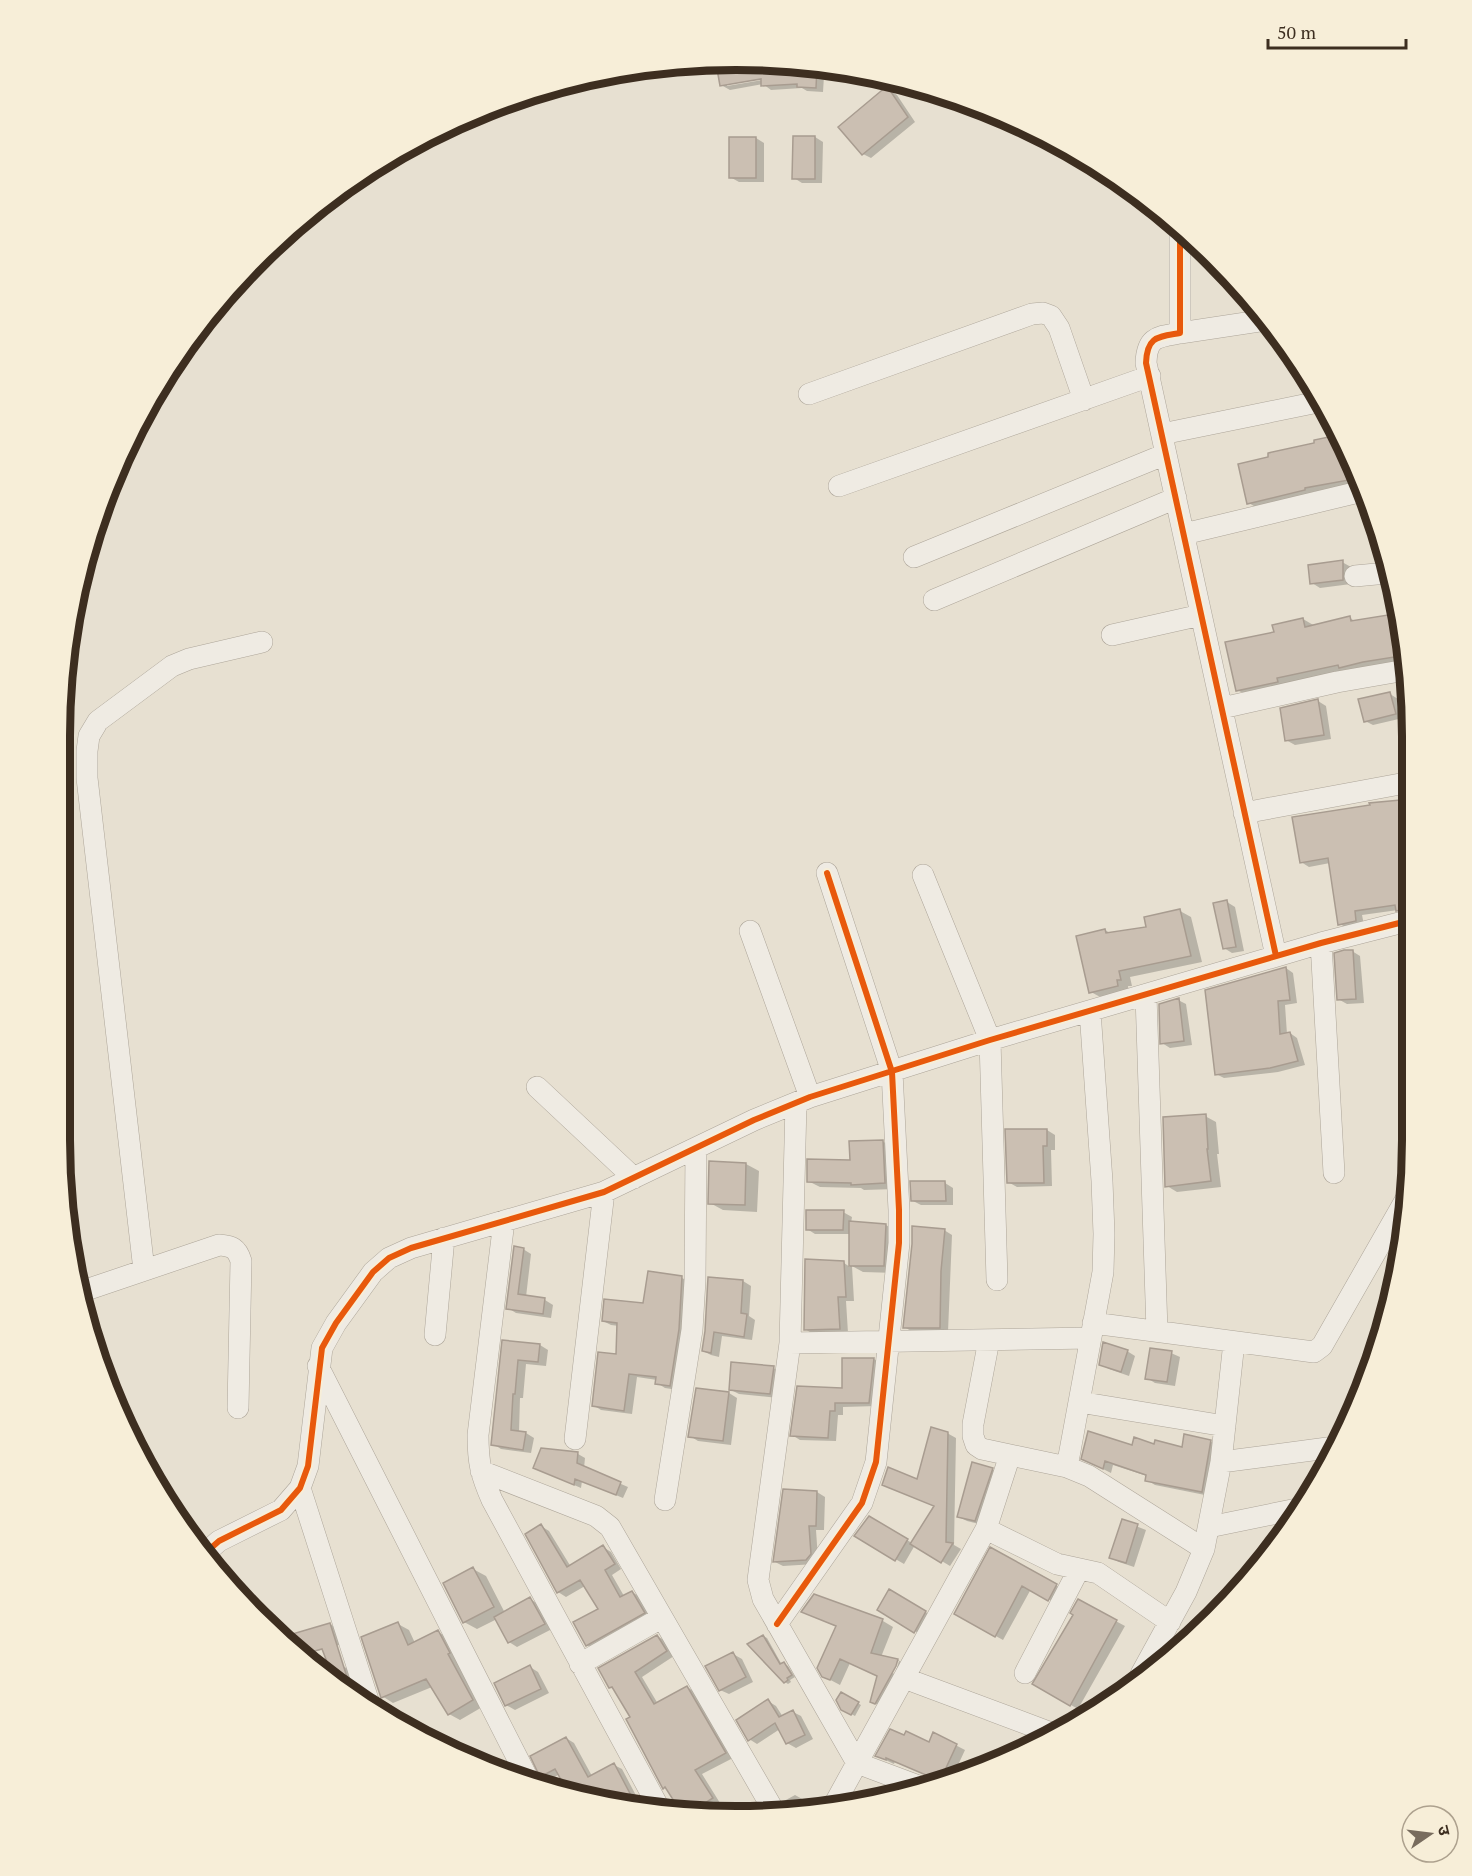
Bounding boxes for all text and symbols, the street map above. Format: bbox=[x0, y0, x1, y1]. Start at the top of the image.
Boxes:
scale bar bbox=[1268, 12, 1406, 50]
text: 50 m bbox=[1277, 20, 1317, 44]
north arrow bbox=[1400, 1804, 1460, 1864]
text: उ bbox=[1433, 1823, 1457, 1838]

